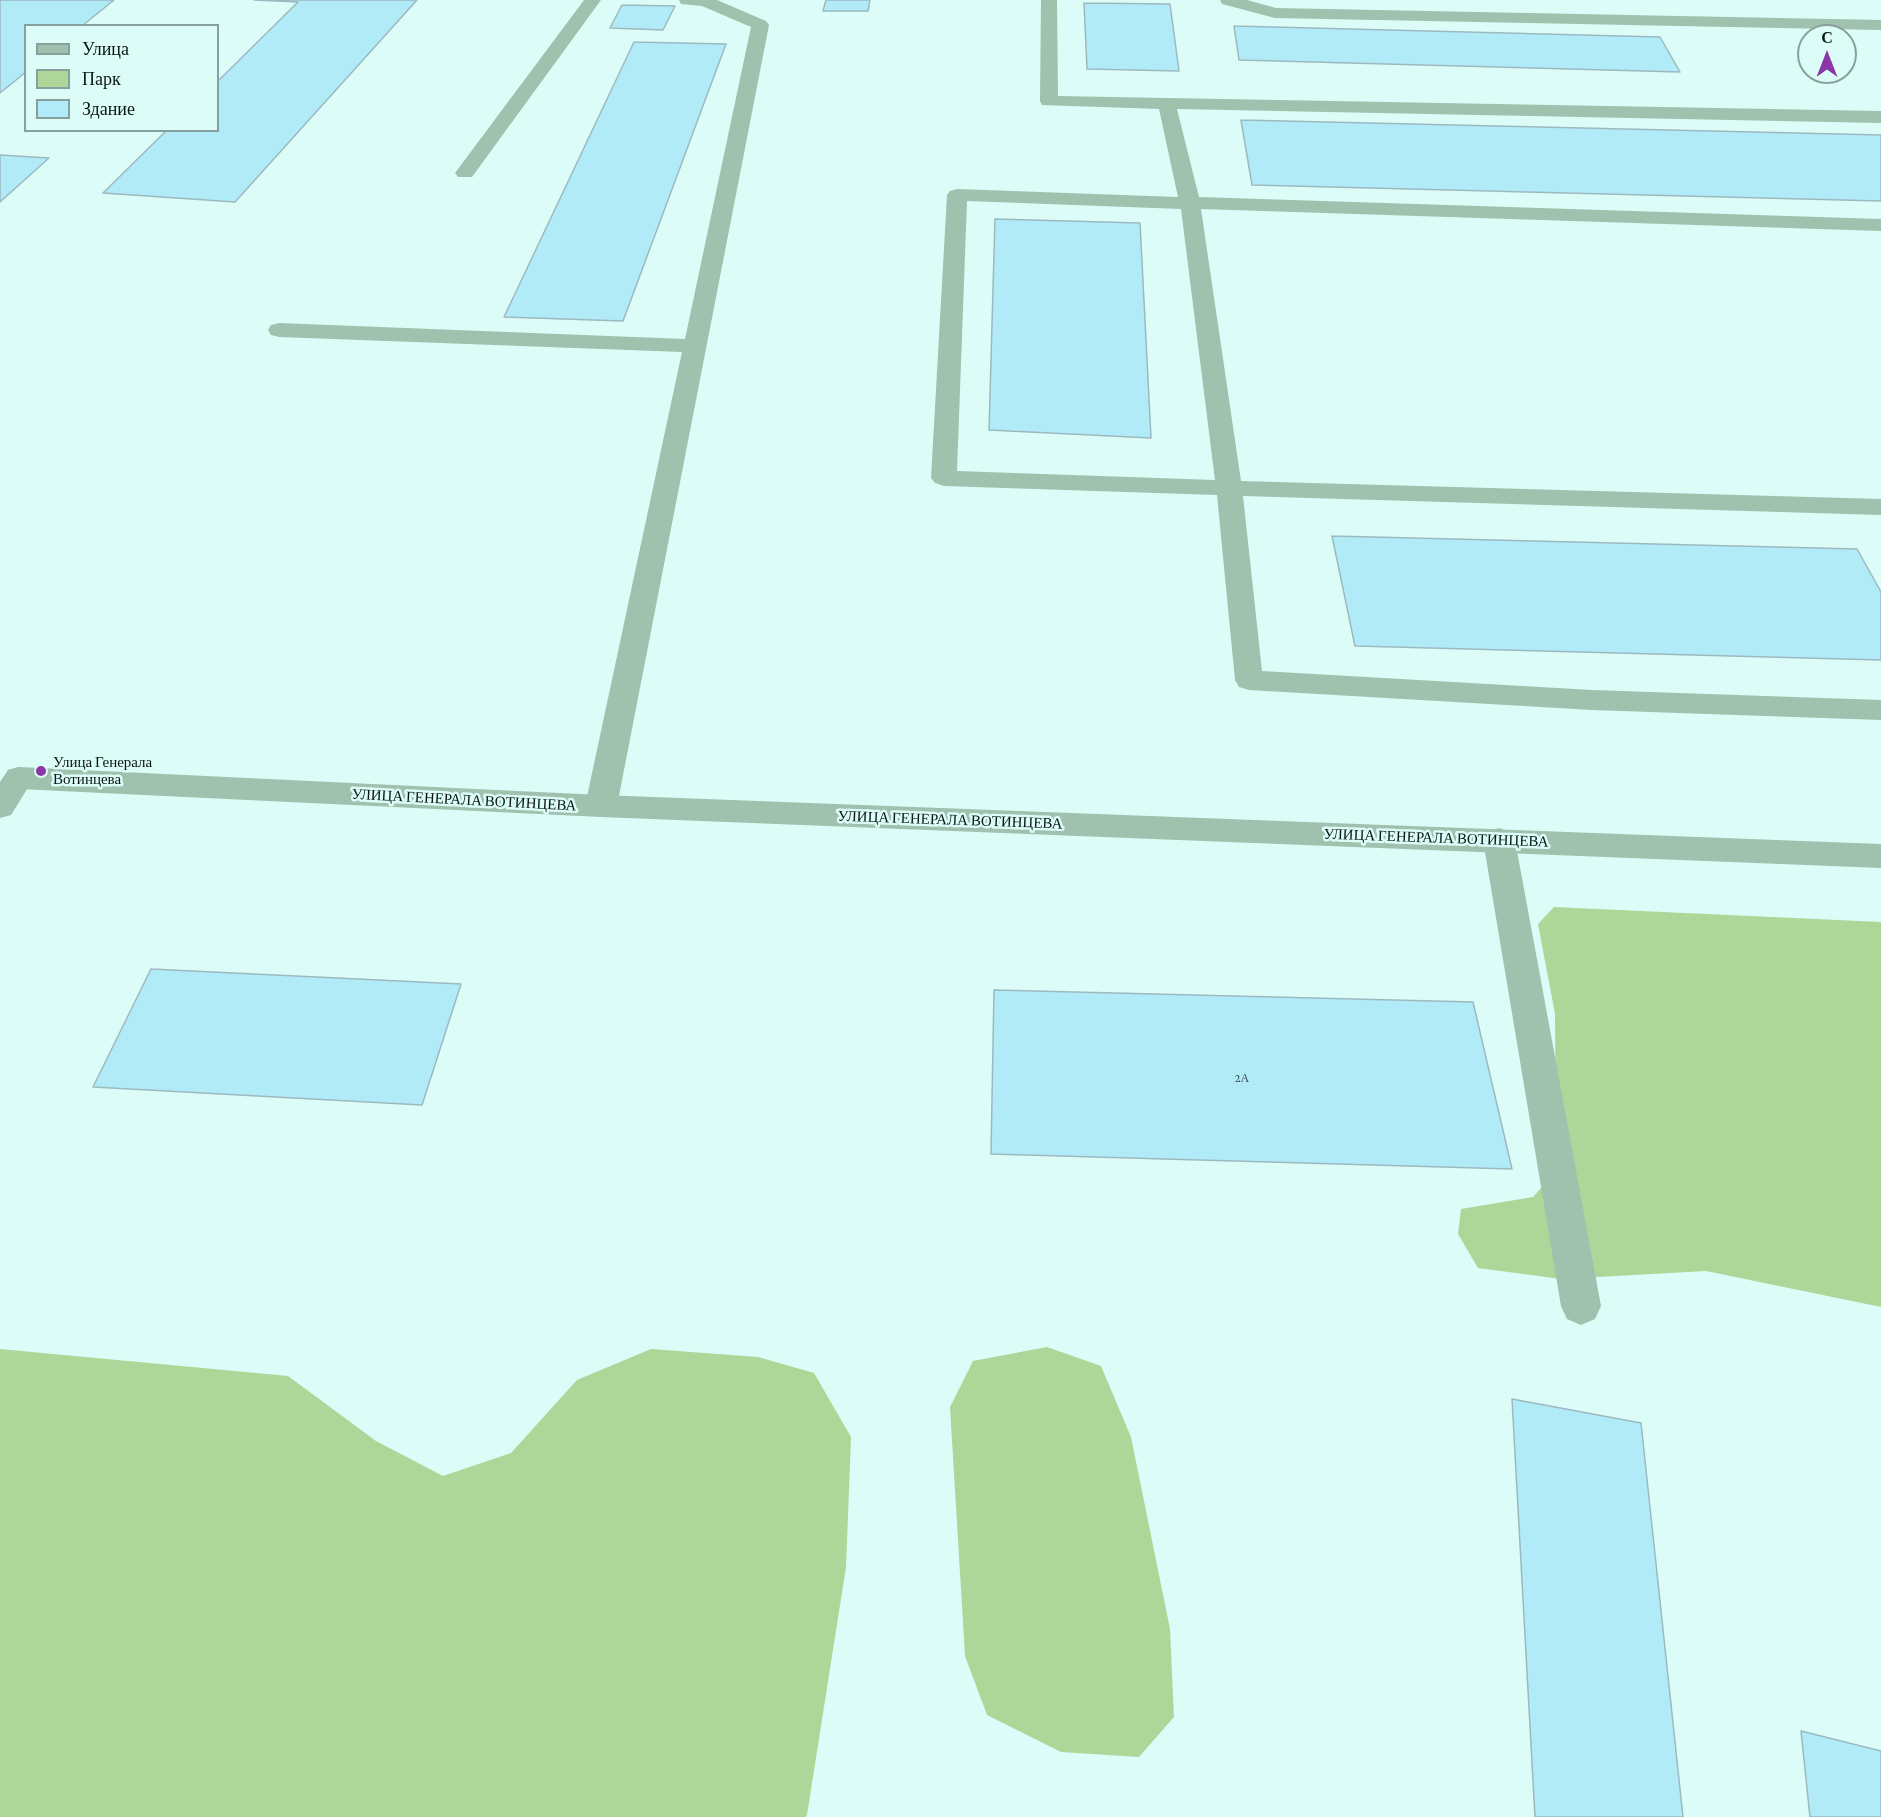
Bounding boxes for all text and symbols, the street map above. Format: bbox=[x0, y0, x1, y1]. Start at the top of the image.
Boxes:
legend bbox=[24, 24, 219, 132]
north arrow bbox=[1797, 24, 1857, 84]
text: С bbox=[1821, 29, 1833, 46]
text: Улица bbox=[82, 39, 129, 59]
text: Парк bbox=[82, 69, 121, 89]
text: Здание bbox=[82, 99, 135, 119]
place label: Улица Генерала Вотинцева bbox=[53, 753, 152, 788]
marker: Улица Генерала Вотинцева bbox=[34, 764, 48, 778]
street label: УЛИЦА ГЕНЕРАЛА ВОТИНЦЕВА bbox=[351, 785, 577, 815]
street label: УЛИЦА ГЕНЕРАЛА ВОТИНЦЕВА bbox=[837, 807, 1063, 833]
street label: УЛИЦА ГЕНЕРАЛА ВОТИНЦЕВА bbox=[1323, 825, 1549, 851]
house number: 2А bbox=[1235, 1071, 1249, 1085]

